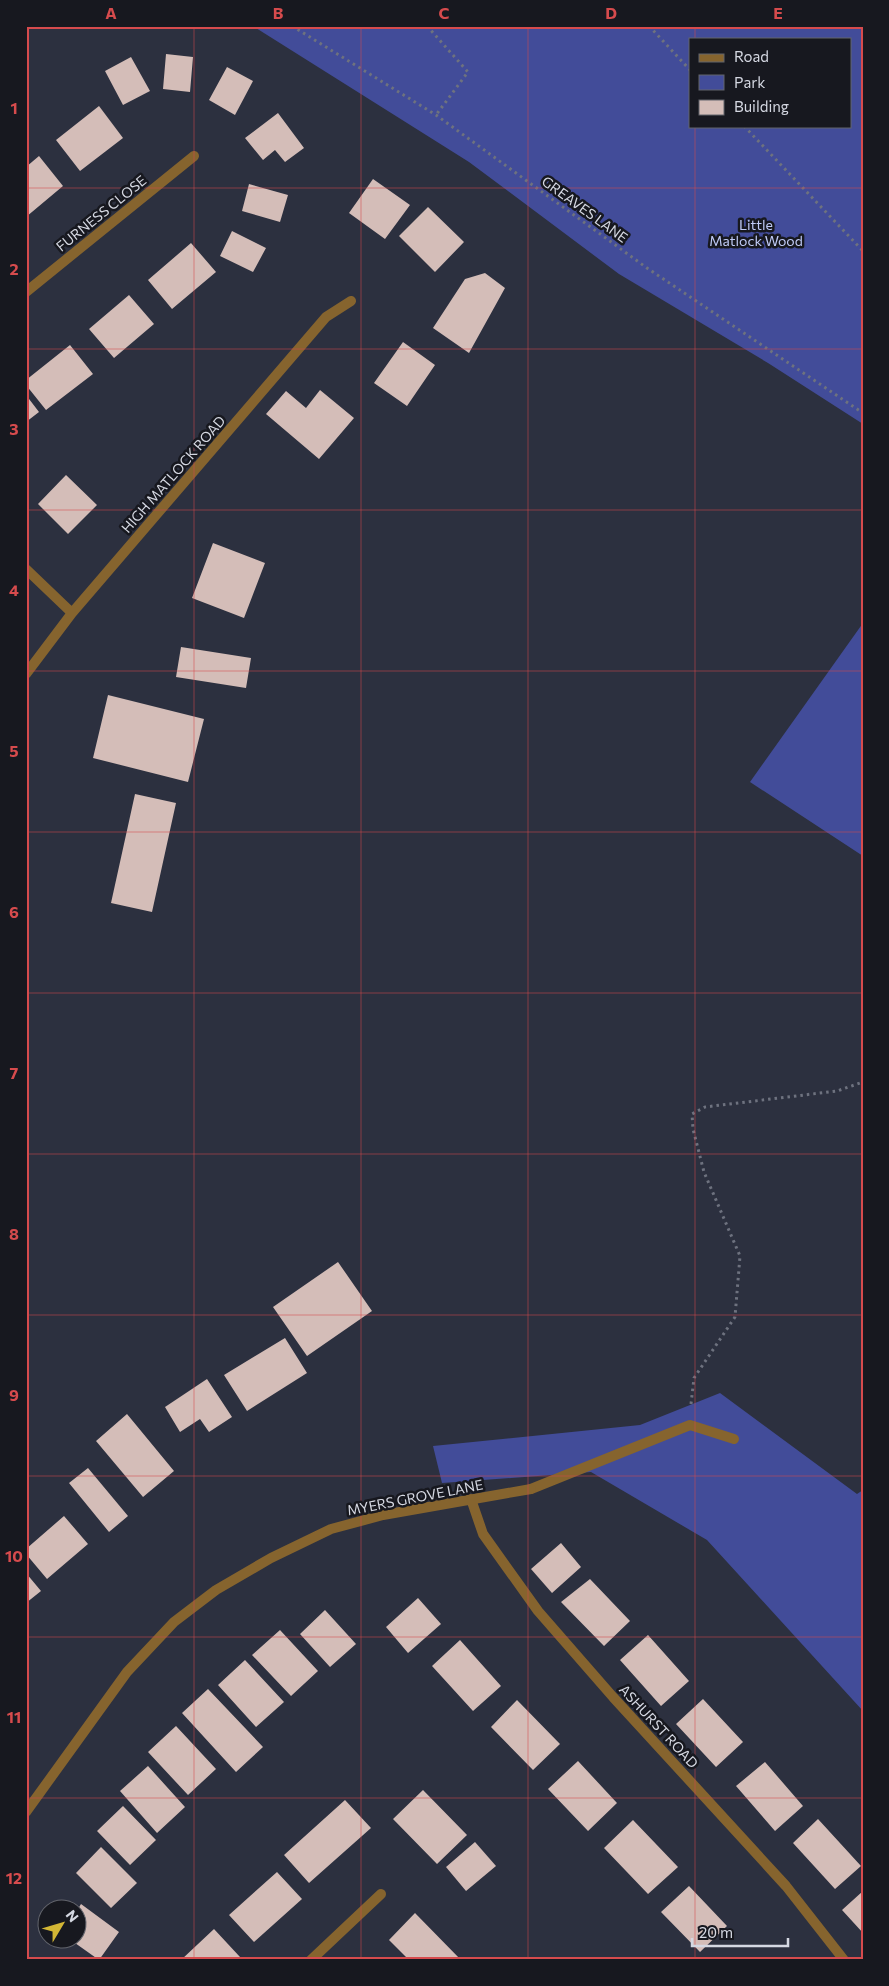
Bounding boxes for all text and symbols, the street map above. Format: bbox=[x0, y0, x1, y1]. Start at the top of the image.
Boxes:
text: A bbox=[105, 3, 117, 22]
text: B bbox=[273, 3, 284, 22]
text: C bbox=[439, 3, 450, 22]
text: D bbox=[605, 3, 617, 22]
text: E bbox=[773, 3, 783, 22]
legend bbox=[689, 38, 852, 128]
text: Road bbox=[734, 47, 769, 65]
text: Park bbox=[734, 73, 765, 91]
text: Building bbox=[734, 97, 789, 115]
text: 1 bbox=[10, 98, 18, 117]
street label: FURNESS CLOSE bbox=[53, 171, 149, 255]
street label: GREAVES LANE bbox=[539, 172, 631, 246]
park label: Little Matlock Wood bbox=[709, 216, 803, 249]
text: 2 bbox=[9, 259, 19, 278]
street label: HIGH MATLOCK ROAD bbox=[117, 412, 229, 536]
text: 3 bbox=[9, 419, 19, 438]
text: 4 bbox=[9, 580, 19, 599]
text: 5 bbox=[9, 741, 19, 760]
text: 6 bbox=[9, 902, 19, 921]
text: 7 bbox=[10, 1063, 19, 1082]
text: 8 bbox=[9, 1224, 19, 1243]
text: 9 bbox=[9, 1385, 19, 1404]
street label: MYERS GROVE LANE bbox=[346, 1475, 484, 1519]
text: 10 bbox=[5, 1546, 23, 1565]
street label: ASHURST ROAD bbox=[616, 1681, 702, 1771]
text: 11 bbox=[7, 1707, 21, 1726]
text: 12 bbox=[6, 1868, 22, 1887]
north arrow bbox=[38, 1898, 88, 1948]
text: N bbox=[63, 1906, 83, 1925]
scale bar bbox=[692, 1916, 788, 1948]
text: 20 m bbox=[699, 1923, 733, 1941]

